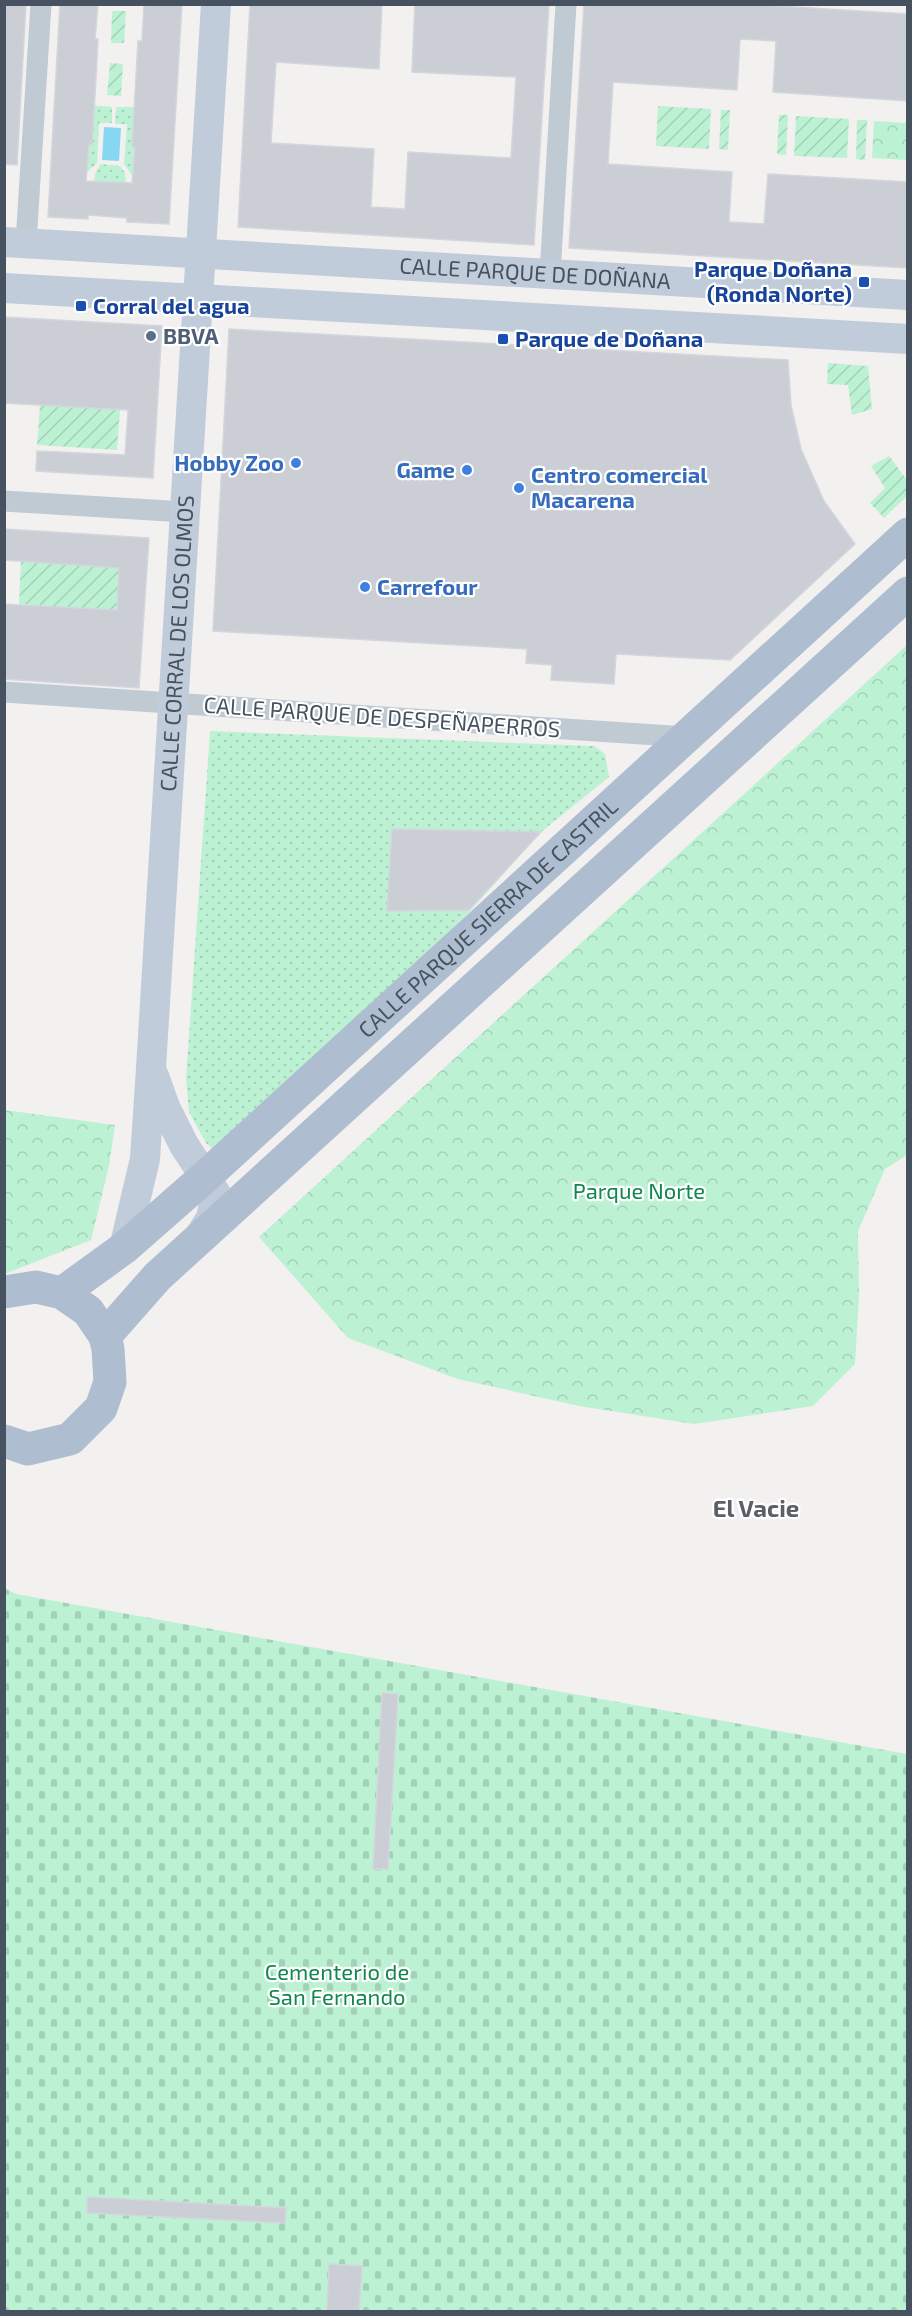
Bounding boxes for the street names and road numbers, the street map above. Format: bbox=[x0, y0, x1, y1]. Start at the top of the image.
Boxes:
street label: CALLE PARQUE DE DOÑANA bbox=[399, 251, 672, 293]
street label: CALLE CORRAL DE LOS OLMOS bbox=[154, 494, 198, 792]
street label: CALLE PARQUE DE DESPEÑAPERROS bbox=[203, 691, 561, 742]
street label: CALLE PARQUE SIERRA DE CASTRIL bbox=[353, 792, 622, 1042]

